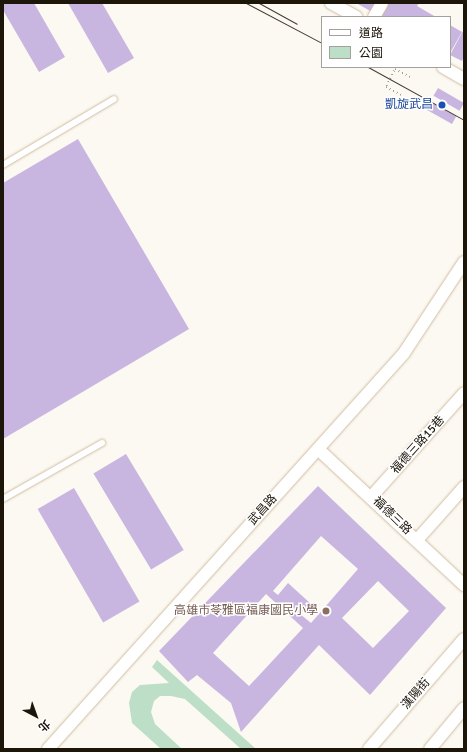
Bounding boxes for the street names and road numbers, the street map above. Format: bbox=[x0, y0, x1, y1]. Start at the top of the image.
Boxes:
street label: 福德三路15巷 bbox=[388, 413, 448, 477]
street label: 武昌路 bbox=[246, 492, 280, 528]
street label: 福德三路 bbox=[370, 494, 414, 538]
street label: 漢陽街 bbox=[399, 676, 433, 712]

